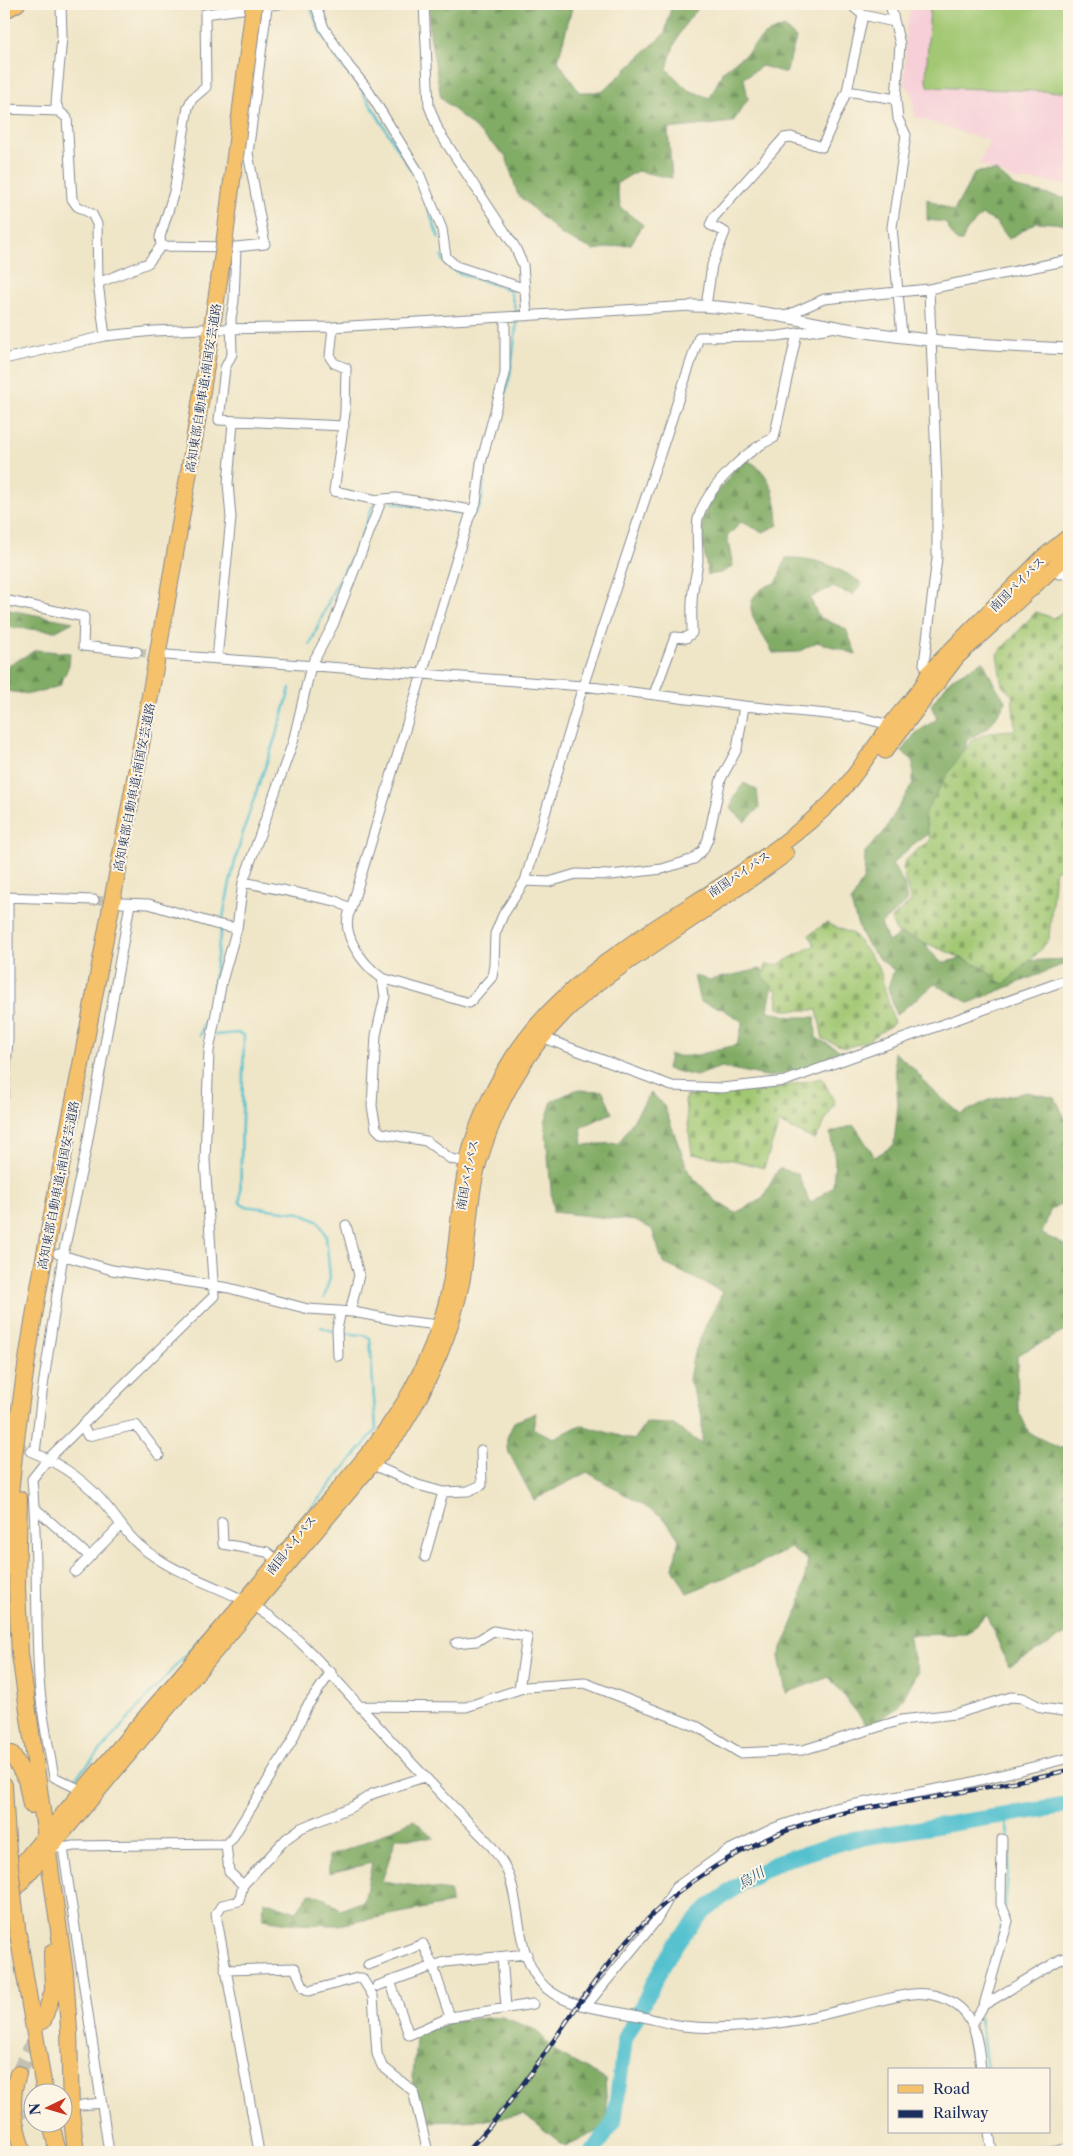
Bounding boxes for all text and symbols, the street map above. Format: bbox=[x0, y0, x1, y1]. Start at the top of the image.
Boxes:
street label: 高知東部自動車道;南国安芸道路 bbox=[182, 302, 224, 474]
street label: 南国バイパス bbox=[986, 553, 1048, 615]
street label: 高知東部自動車道;南国安芸道路 bbox=[110, 701, 158, 873]
street label: 南国バイパス bbox=[705, 848, 773, 900]
street label: 高知東部自動車道;南国安芸道路 bbox=[34, 1099, 82, 1271]
street label: 南国バイパス bbox=[453, 1138, 481, 1212]
street label: 南国バイパス bbox=[263, 1512, 319, 1578]
water label: 烏川 bbox=[734, 1862, 769, 1893]
legend bbox=[888, 2068, 1050, 2134]
text: Road bbox=[933, 2079, 970, 2098]
north arrow bbox=[22, 2084, 72, 2134]
text: N bbox=[26, 2102, 45, 2116]
text: Railway bbox=[933, 2103, 989, 2122]

